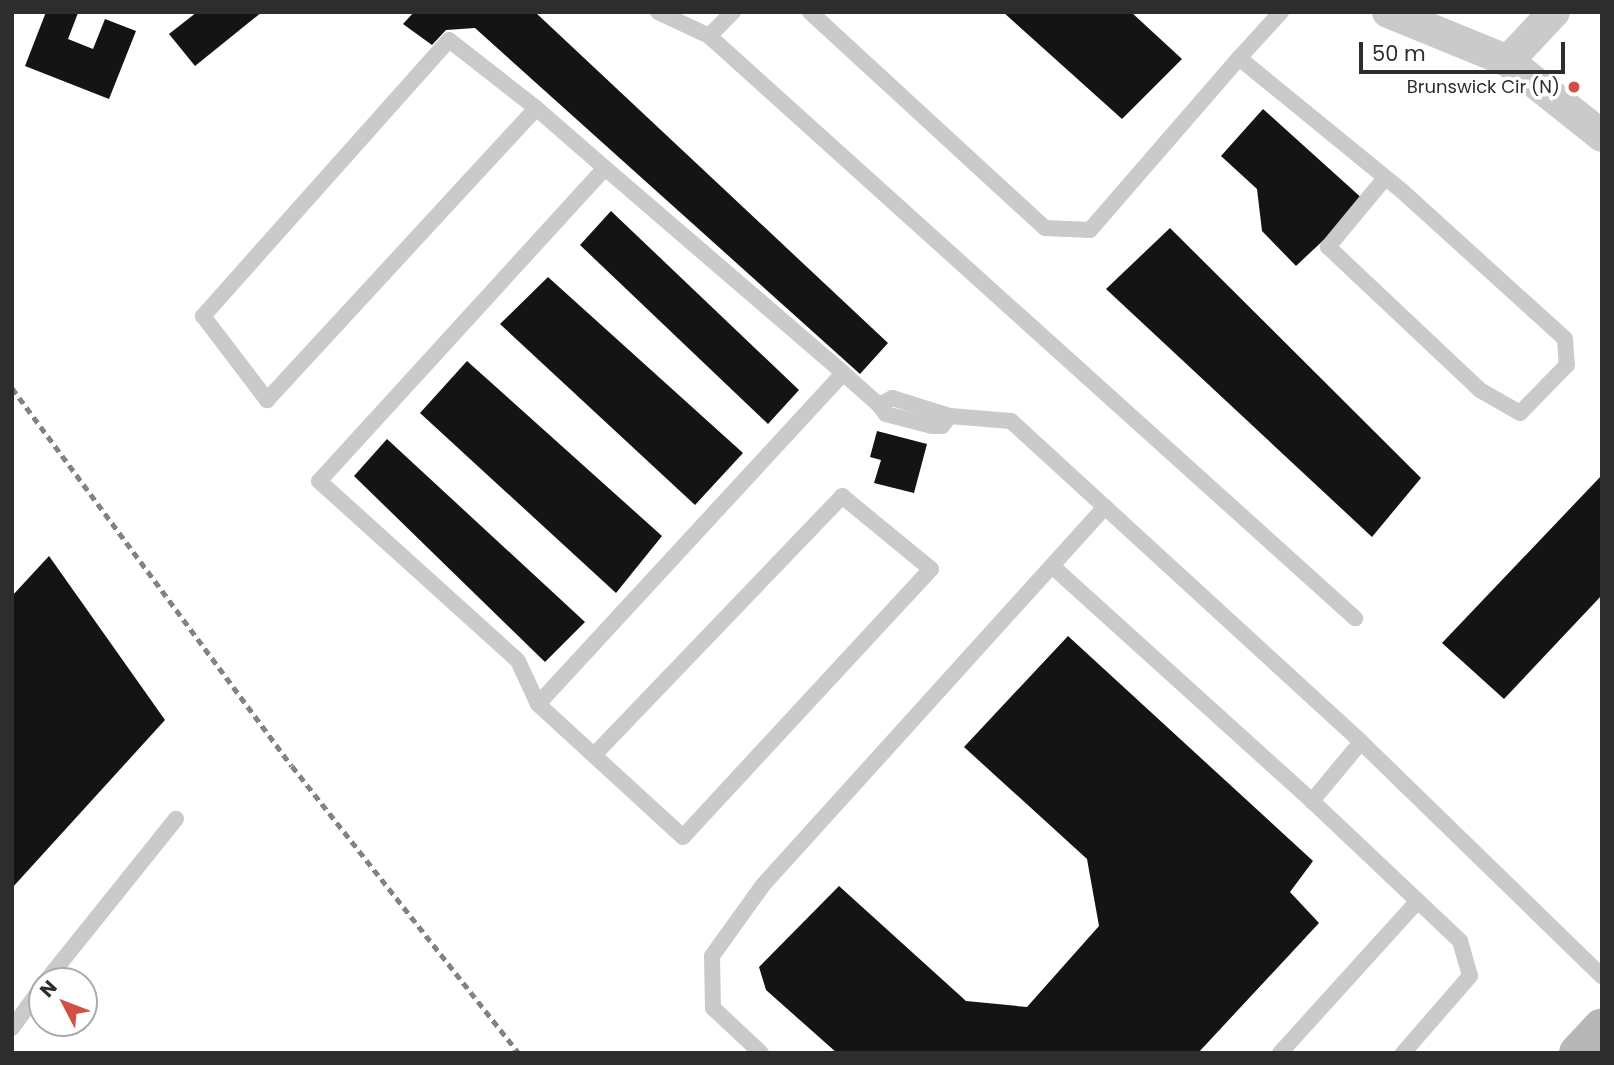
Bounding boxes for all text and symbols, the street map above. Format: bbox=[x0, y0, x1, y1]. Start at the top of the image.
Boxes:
scale bar bbox=[1362, 28, 1568, 72]
text: 50 m bbox=[1372, 39, 1426, 68]
place label: Brunswick Cir (N) bbox=[1407, 76, 1560, 98]
marker: Brunswick Cir (N) bbox=[1566, 79, 1582, 95]
north arrow bbox=[28, 967, 98, 1037]
text: N bbox=[34, 975, 63, 1003]

